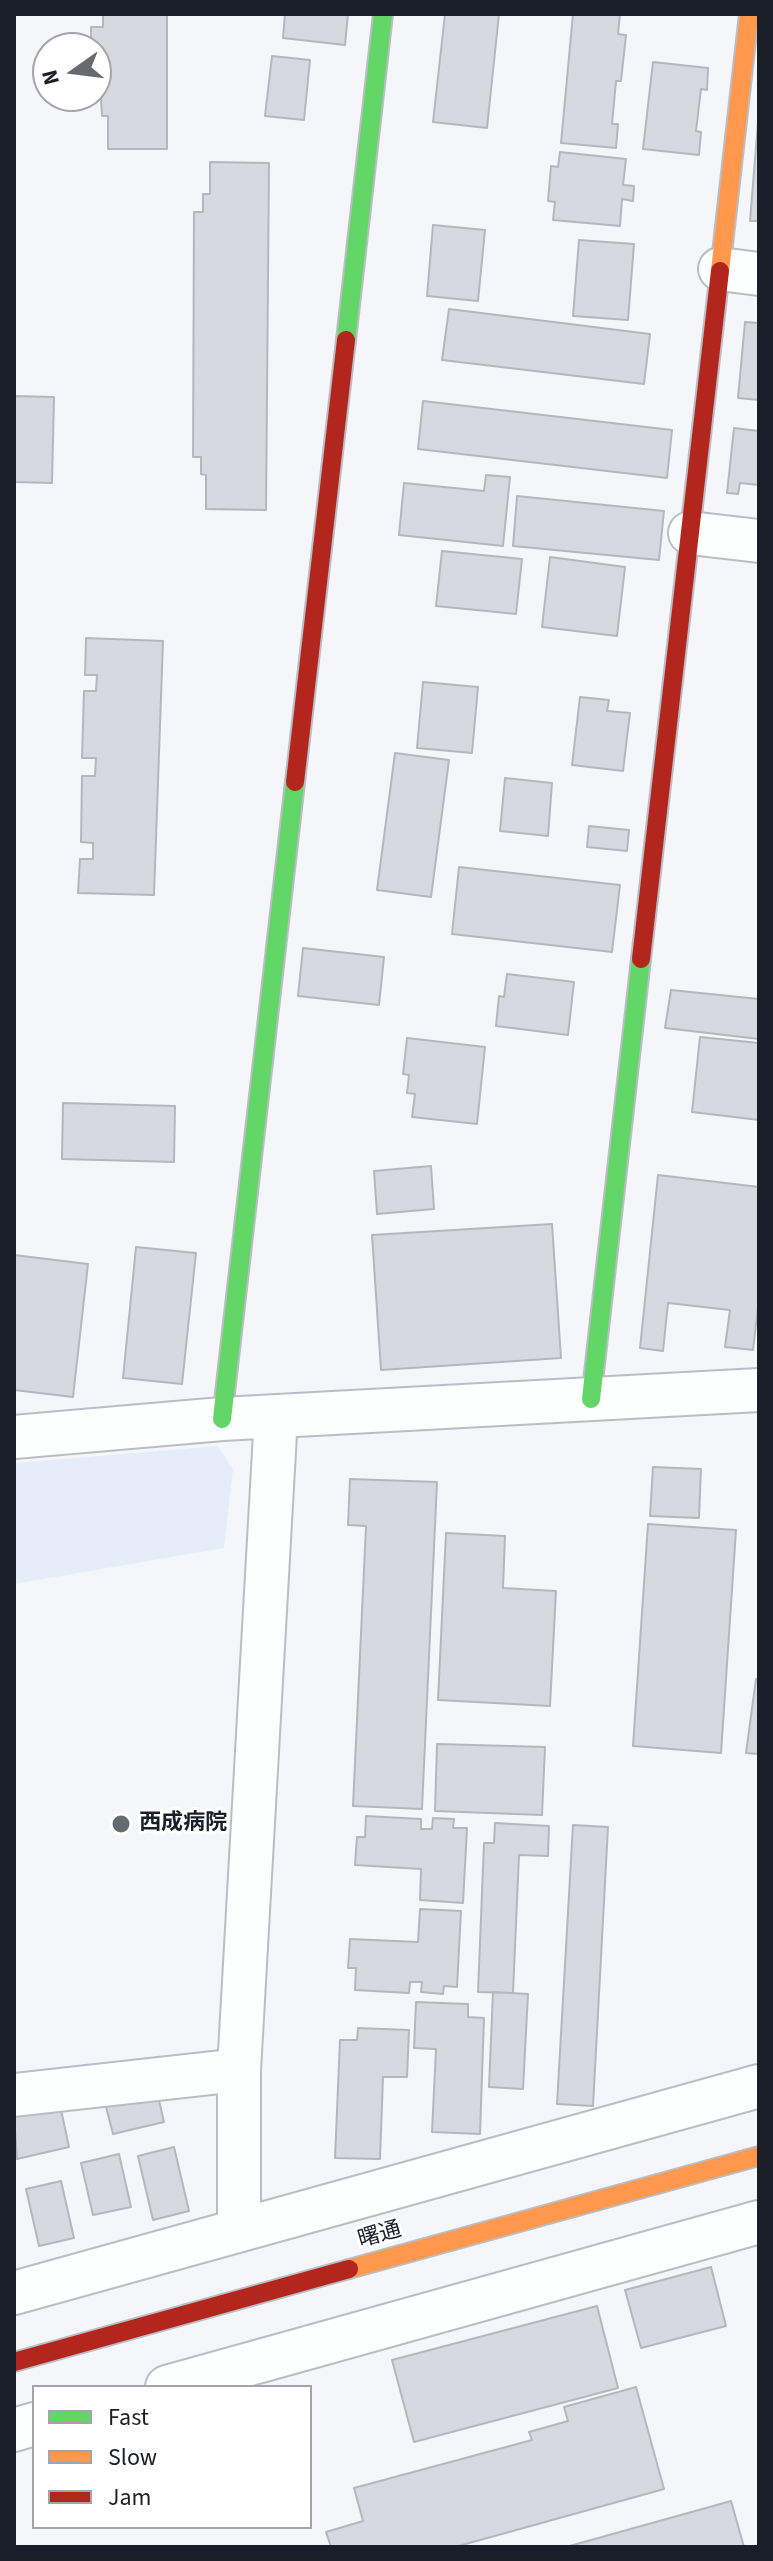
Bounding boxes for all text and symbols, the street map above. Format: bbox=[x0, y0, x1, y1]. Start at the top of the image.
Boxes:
north arrow bbox=[32, 32, 112, 112]
text: N bbox=[33, 66, 68, 88]
place label: 西成病院 bbox=[139, 1811, 227, 1837]
marker: 西成病院 bbox=[110, 1813, 132, 1835]
street label: 曙通 bbox=[355, 2217, 405, 2255]
legend bbox=[32, 2385, 312, 2529]
text: Fast bbox=[108, 2400, 149, 2435]
text: Slow bbox=[108, 2440, 157, 2475]
text: Jam bbox=[108, 2480, 152, 2515]

